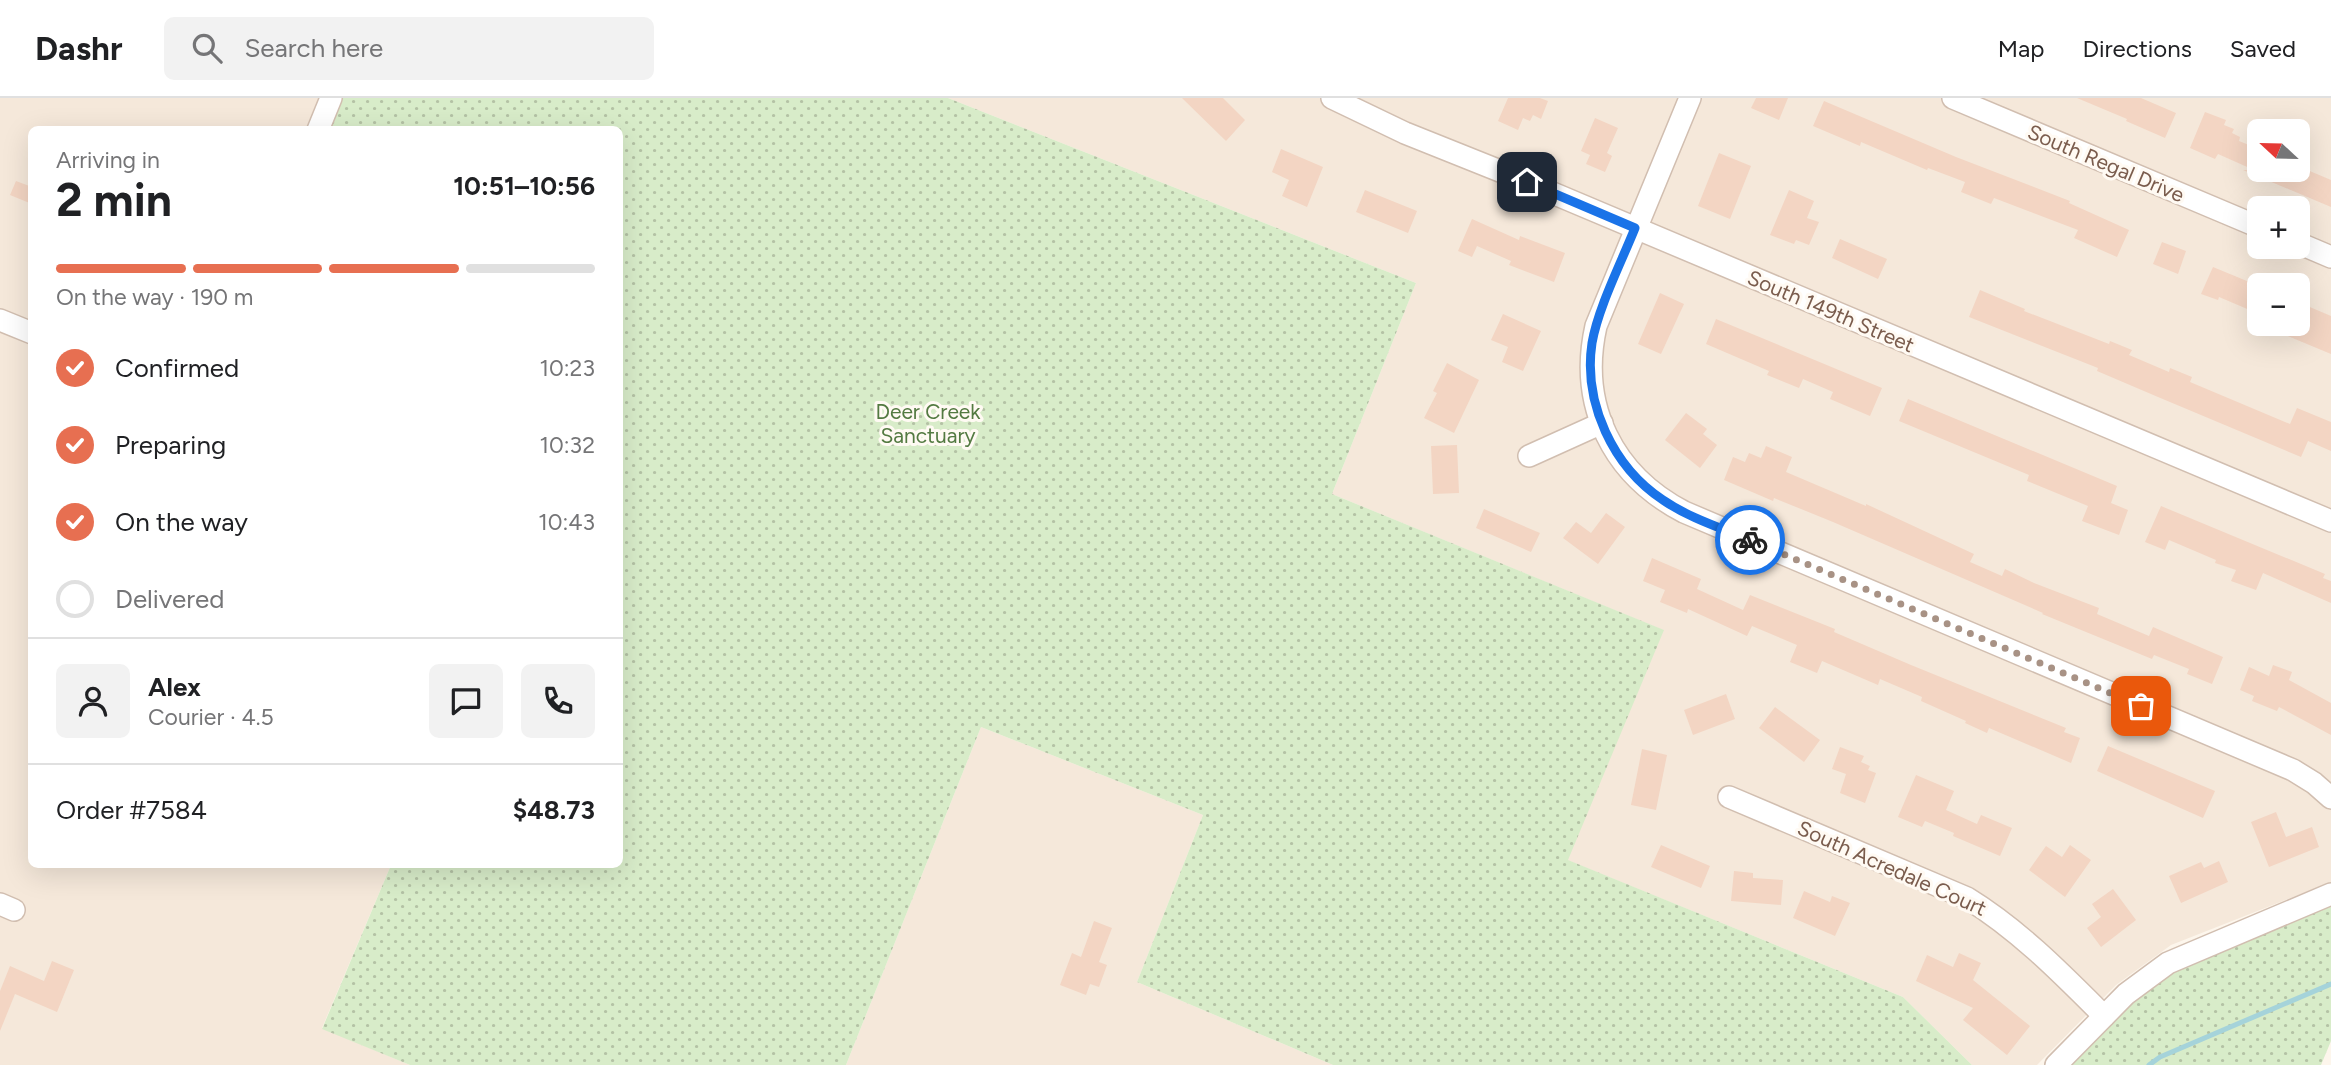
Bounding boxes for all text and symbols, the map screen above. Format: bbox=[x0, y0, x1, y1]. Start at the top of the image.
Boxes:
search box bbox=[164, 17, 654, 80]
text: Dashr bbox=[35, 29, 122, 68]
icon: search bbox=[188, 29, 226, 67]
text: Search here bbox=[244, 32, 383, 64]
text: Map bbox=[1998, 34, 2044, 63]
text: Directions bbox=[2082, 34, 2192, 63]
text: Saved bbox=[2230, 34, 2296, 63]
street label: South Regal Drive bbox=[2024, 119, 2188, 207]
north arrow bbox=[2247, 119, 2310, 182]
map controls bbox=[2247, 119, 2310, 336]
text: Arriving in bbox=[56, 146, 160, 174]
pin bbox=[1497, 152, 1557, 212]
icon: home bbox=[1508, 163, 1546, 201]
text: 10:51–10:56 bbox=[453, 170, 595, 202]
text: 2 min bbox=[56, 172, 172, 228]
button: + bbox=[2247, 196, 2310, 259]
street label: South 149th Street bbox=[1744, 265, 1918, 357]
button: − bbox=[2247, 273, 2310, 336]
text: On the way · 190 m bbox=[56, 283, 253, 311]
icon: check bbox=[56, 349, 94, 387]
text: Confirmed bbox=[115, 352, 239, 384]
text: 10:23 bbox=[540, 354, 595, 382]
park label: Deer Creek Sanctuary bbox=[875, 399, 981, 448]
icon: check bbox=[56, 426, 94, 464]
text: Preparing bbox=[115, 429, 226, 461]
text: 10:32 bbox=[540, 431, 595, 459]
icon: check bbox=[56, 503, 94, 541]
courier bbox=[1715, 505, 1785, 575]
text: On the way bbox=[115, 506, 248, 538]
text: 10:43 bbox=[538, 508, 595, 536]
icon: bike bbox=[1731, 521, 1769, 559]
text: Delivered bbox=[115, 583, 224, 615]
button: person bbox=[56, 664, 130, 738]
button: chat bbox=[429, 664, 503, 738]
button: phone bbox=[521, 664, 595, 738]
text: Alex bbox=[148, 671, 201, 703]
pin bbox=[2111, 676, 2171, 736]
icon: bag bbox=[2122, 687, 2160, 725]
text: Courier · 4.5 bbox=[148, 703, 274, 731]
text: Order #7584 bbox=[56, 794, 207, 826]
text: $48.73 bbox=[513, 794, 595, 826]
street label: South Acredale Court bbox=[1794, 815, 1990, 921]

